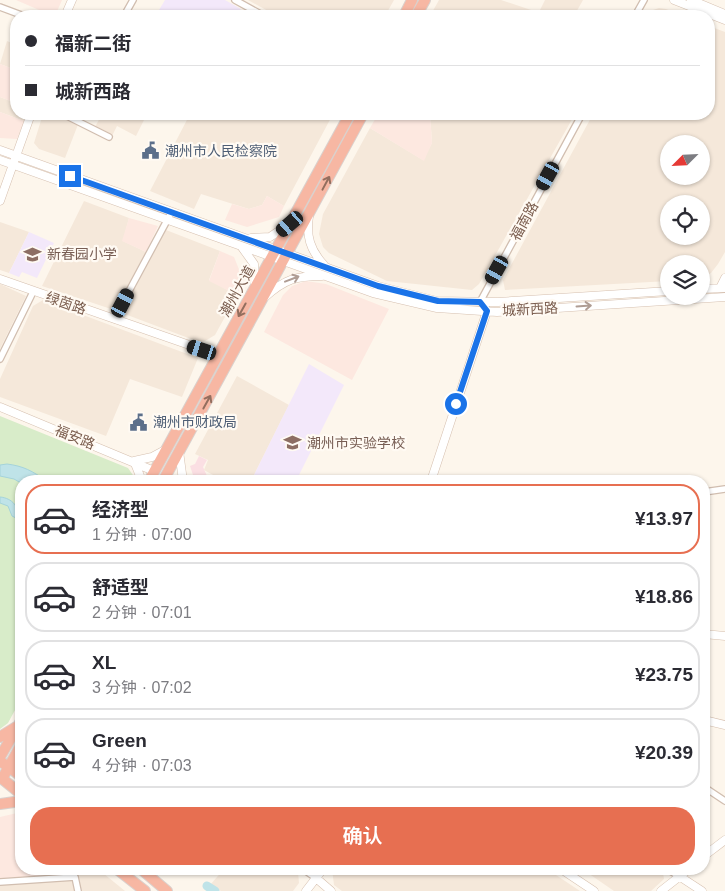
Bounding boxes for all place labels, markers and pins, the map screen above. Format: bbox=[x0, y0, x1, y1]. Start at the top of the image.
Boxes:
public building icon: 潮州市人民检察院 bbox=[141, 141, 161, 161]
place label: 潮州市人民检察院 bbox=[165, 143, 277, 159]
school or university icon: 新春园小学 bbox=[23, 244, 43, 264]
place label: 新春园小学 bbox=[47, 246, 117, 262]
public building icon: 潮州市财政局 bbox=[129, 412, 149, 432]
place label: 潮州市财政局 bbox=[153, 414, 237, 430]
school or university icon: 潮州市实验学校 bbox=[283, 433, 303, 453]
place label: 潮州市实验学校 bbox=[307, 435, 405, 451]

